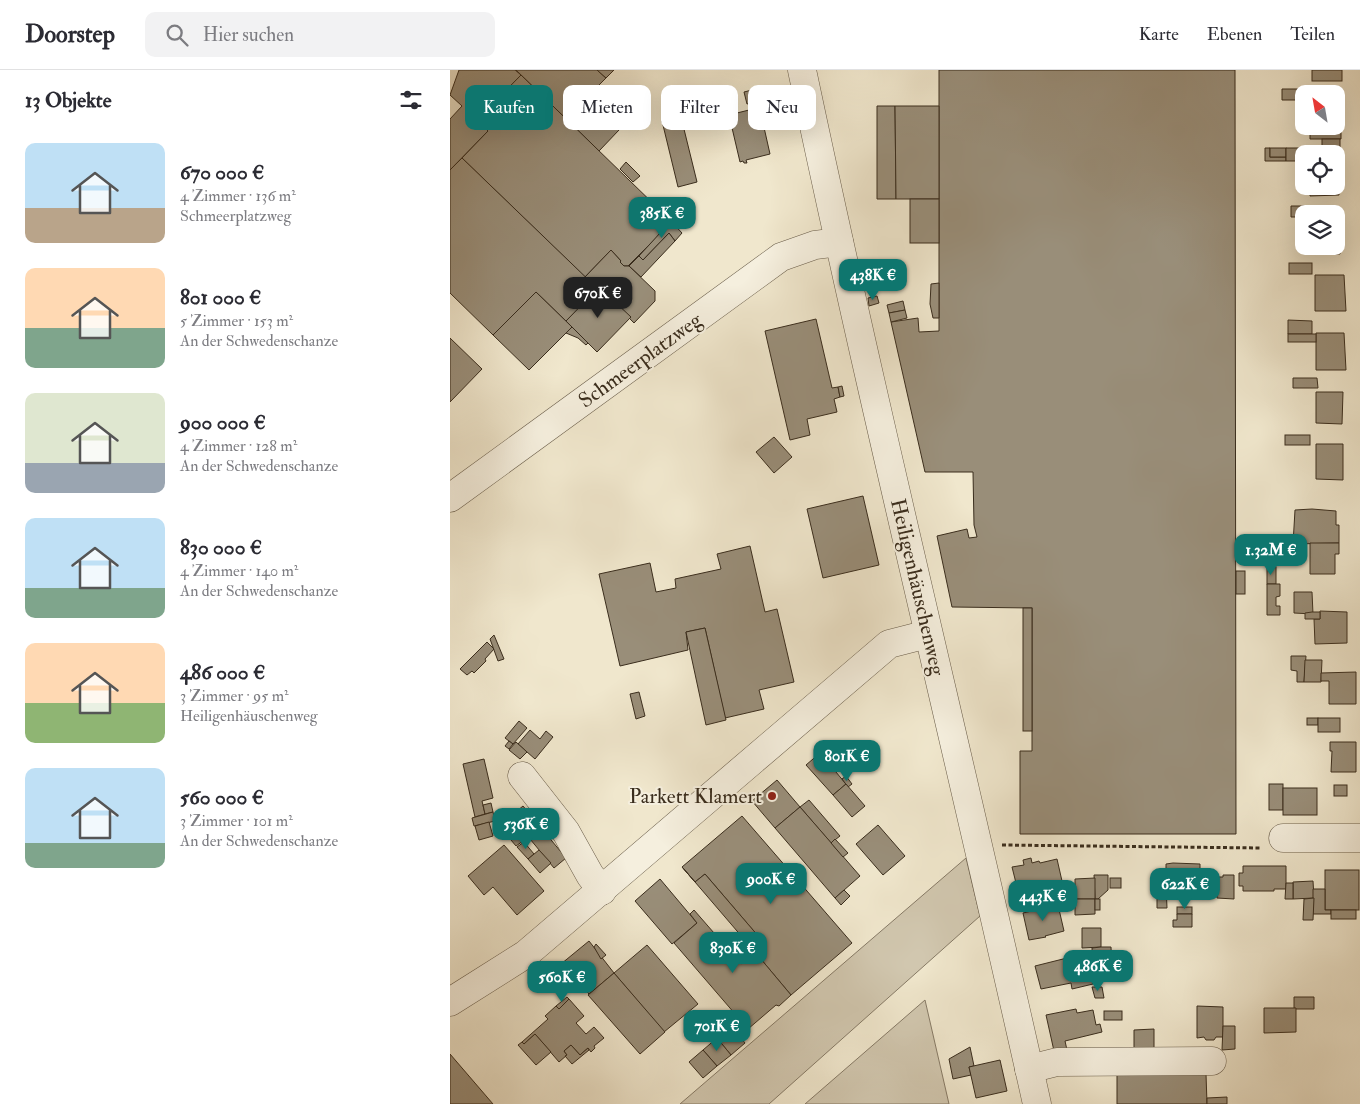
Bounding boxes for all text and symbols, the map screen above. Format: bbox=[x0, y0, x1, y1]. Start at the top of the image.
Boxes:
search box bbox=[145, 12, 495, 57]
text: Doorstep bbox=[25, 19, 115, 50]
icon: search bbox=[163, 21, 191, 49]
text: Hier suchen bbox=[203, 23, 294, 47]
text: Karte bbox=[1139, 23, 1179, 46]
text: Ebenen bbox=[1207, 23, 1262, 46]
text: Teilen bbox=[1290, 23, 1335, 46]
chip: Kaufen bbox=[465, 85, 553, 130]
chip: Mieten bbox=[563, 85, 651, 130]
chip: Filter bbox=[661, 85, 738, 130]
chip: Neu bbox=[748, 85, 816, 130]
north arrow bbox=[1295, 85, 1345, 135]
map controls bbox=[1295, 85, 1345, 255]
icon: filters bbox=[397, 86, 425, 114]
text: 13 Objekte bbox=[25, 87, 111, 114]
button: locate bbox=[1295, 145, 1345, 195]
text: 670 000 € bbox=[180, 159, 264, 186]
icon: home bbox=[65, 163, 125, 223]
text: 4 Zimmer · 136 m² bbox=[180, 186, 296, 206]
pin: 385K € bbox=[621, 196, 703, 239]
text: 385K € bbox=[640, 203, 684, 223]
button: layers bbox=[1295, 205, 1345, 255]
text: Schmeerplatzweg bbox=[180, 206, 291, 226]
pin: 438K € bbox=[832, 258, 914, 301]
text: 438K € bbox=[850, 265, 896, 285]
pin: 670K € bbox=[557, 276, 639, 319]
text: 670K € bbox=[574, 283, 622, 303]
text: 801 000 € bbox=[180, 284, 261, 311]
icon: home bbox=[65, 288, 125, 348]
street label: Schmeerplatzweg bbox=[573, 306, 708, 414]
text: 5 Zimmer · 153 m² bbox=[180, 311, 293, 331]
text: An der Schwedenschanze bbox=[180, 331, 338, 351]
text: 900 000 € bbox=[180, 409, 266, 436]
icon: home bbox=[65, 413, 125, 473]
text: 4 Zimmer · 128 m² bbox=[180, 436, 297, 456]
text: An der Schwedenschanze bbox=[180, 456, 338, 476]
street label: Heiligenhäuschenweg bbox=[884, 496, 951, 679]
text: 830 000 € bbox=[180, 534, 262, 561]
pin: 1.32M € bbox=[1225, 534, 1317, 576]
icon: home bbox=[65, 538, 125, 598]
text: 1.32M € bbox=[1245, 540, 1297, 560]
text: 4 Zimmer · 140 m² bbox=[180, 561, 298, 581]
text: An der Schwedenschanze bbox=[180, 581, 338, 601]
text: 486 000 € bbox=[180, 659, 265, 686]
icon: home bbox=[65, 663, 125, 723]
text: 3 Zimmer · 95 m² bbox=[180, 686, 289, 706]
text: Heiligenhäuschenweg bbox=[180, 706, 318, 726]
pin: 801K € bbox=[806, 740, 888, 782]
text: 801K € bbox=[824, 746, 870, 766]
place label: Parkett Klamert bbox=[629, 783, 762, 810]
text: 560 000 € bbox=[180, 784, 264, 811]
icon: home bbox=[65, 788, 125, 848]
marker: Parkett Klamert bbox=[766, 790, 778, 802]
pin: 536K € bbox=[485, 808, 567, 850]
text: 3 Zimmer · 101 m² bbox=[180, 811, 293, 831]
text: 536K € bbox=[503, 814, 549, 834]
text: An der Schwedenschanze bbox=[180, 831, 338, 851]
pin: 900K € bbox=[730, 862, 812, 905]
pin: 622K € bbox=[1144, 868, 1226, 910]
text: 900K € bbox=[747, 869, 795, 889]
text: 622K € bbox=[1161, 874, 1209, 894]
pin: 443K € bbox=[1002, 880, 1084, 922]
text: 443K € bbox=[1019, 886, 1067, 906]
pin: 830K € bbox=[692, 932, 774, 974]
text: 830K € bbox=[710, 938, 756, 958]
pin: 486K € bbox=[1057, 950, 1139, 992]
text: 486K € bbox=[1074, 956, 1122, 976]
pin: 560K € bbox=[521, 960, 603, 1003]
text: 560K € bbox=[538, 967, 586, 987]
pin: 701K € bbox=[676, 1010, 758, 1052]
text: 701K € bbox=[694, 1016, 740, 1036]

